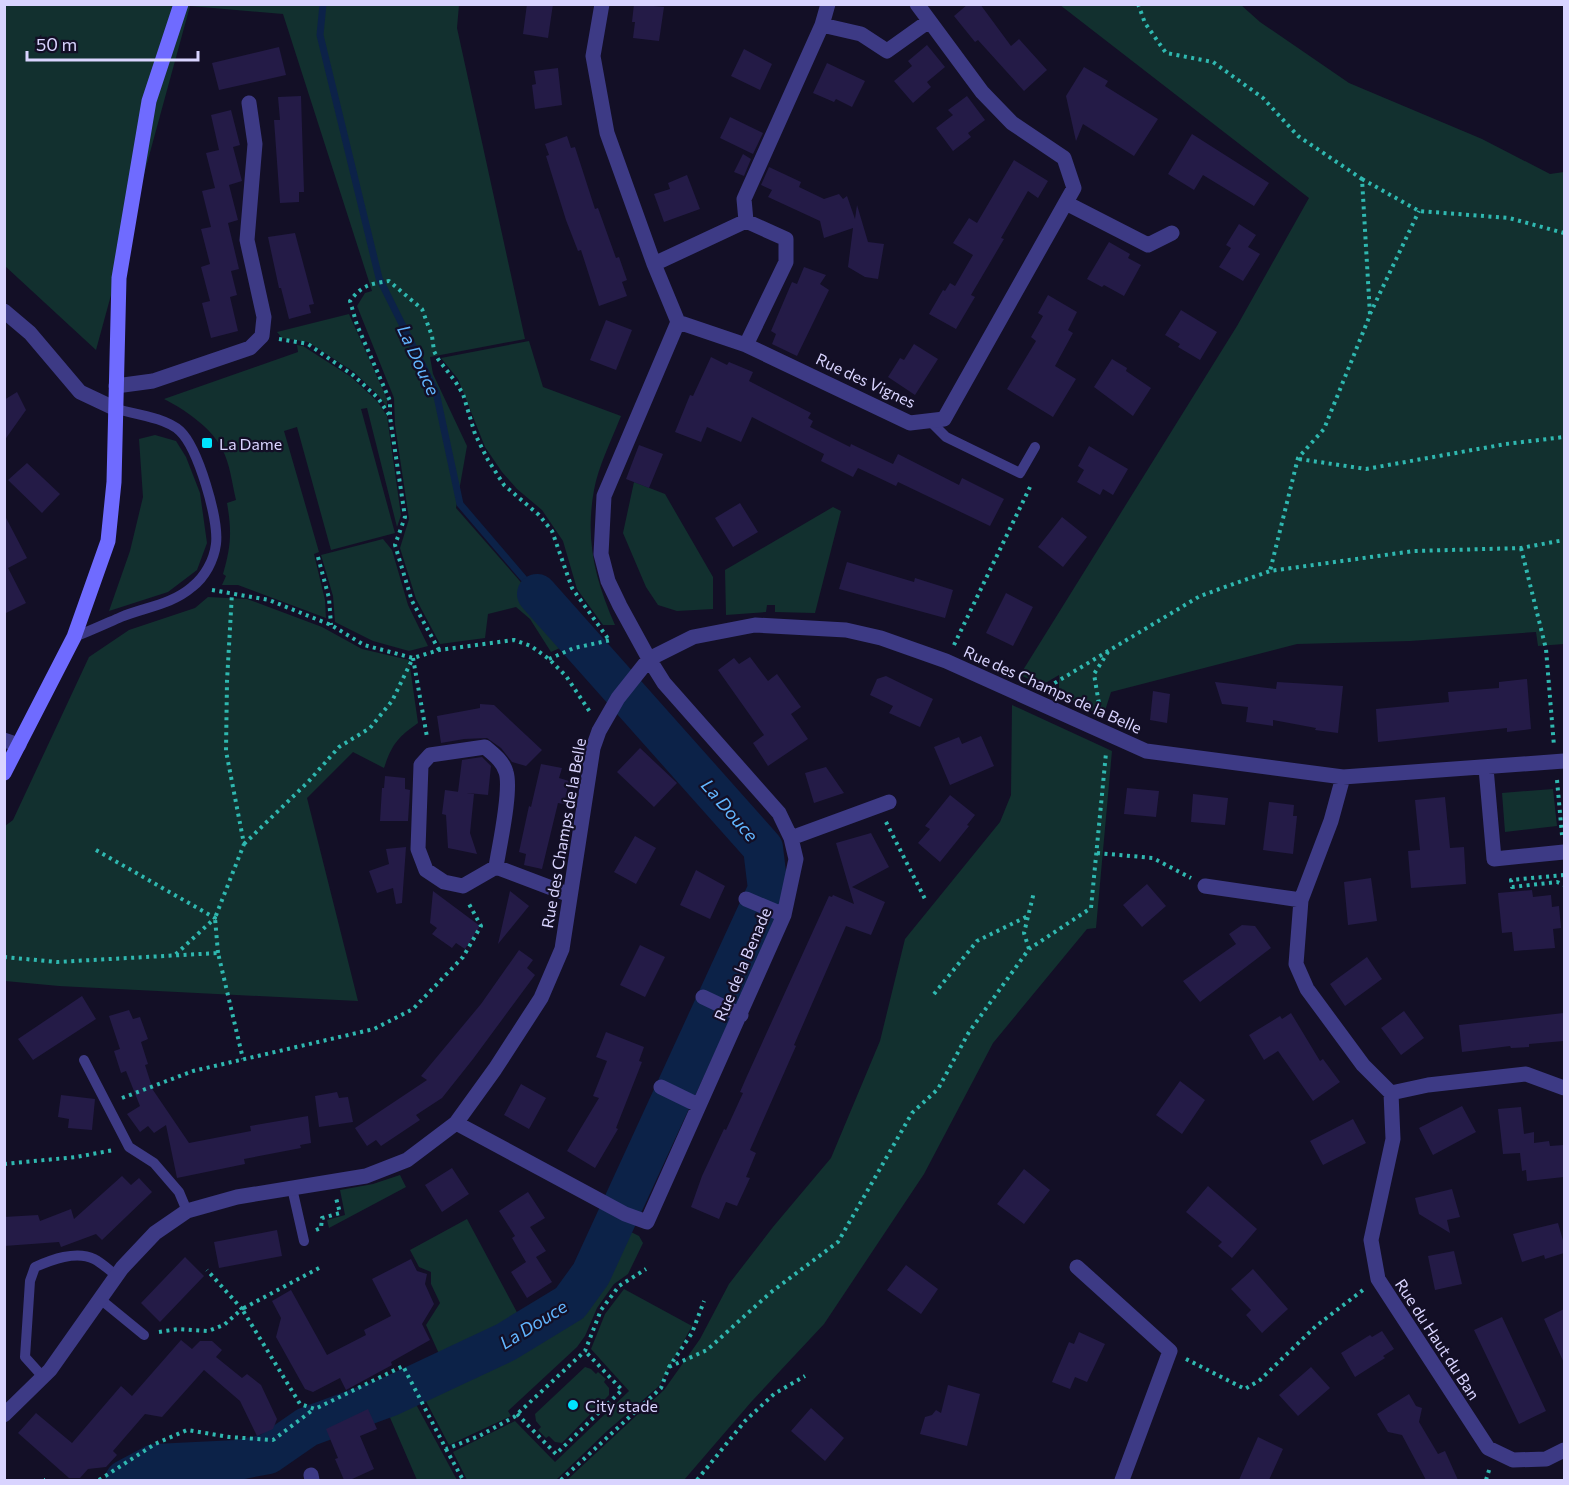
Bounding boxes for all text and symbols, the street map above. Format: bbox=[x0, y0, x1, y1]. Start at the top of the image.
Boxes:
scale bar bbox=[27, 24, 198, 62]
text: 50 m bbox=[36, 33, 77, 55]
water label: La Douce bbox=[393, 321, 445, 399]
street label: Rue des Vignes bbox=[813, 349, 919, 411]
place label: La Dame bbox=[219, 434, 282, 453]
marker: La Dame bbox=[200, 436, 214, 450]
street label: Rue des Champs de la Belle bbox=[961, 641, 1145, 737]
street label: Rue des Champs de la Belle bbox=[537, 736, 589, 930]
water label: La Douce bbox=[697, 774, 763, 846]
street label: Rue de la Benade bbox=[710, 904, 774, 1024]
street label: Rue du Haut du Ban bbox=[1392, 1275, 1484, 1403]
water label: La Douce bbox=[495, 1294, 571, 1353]
place label: City stade bbox=[585, 1396, 658, 1415]
marker: City stade bbox=[566, 1398, 580, 1412]

